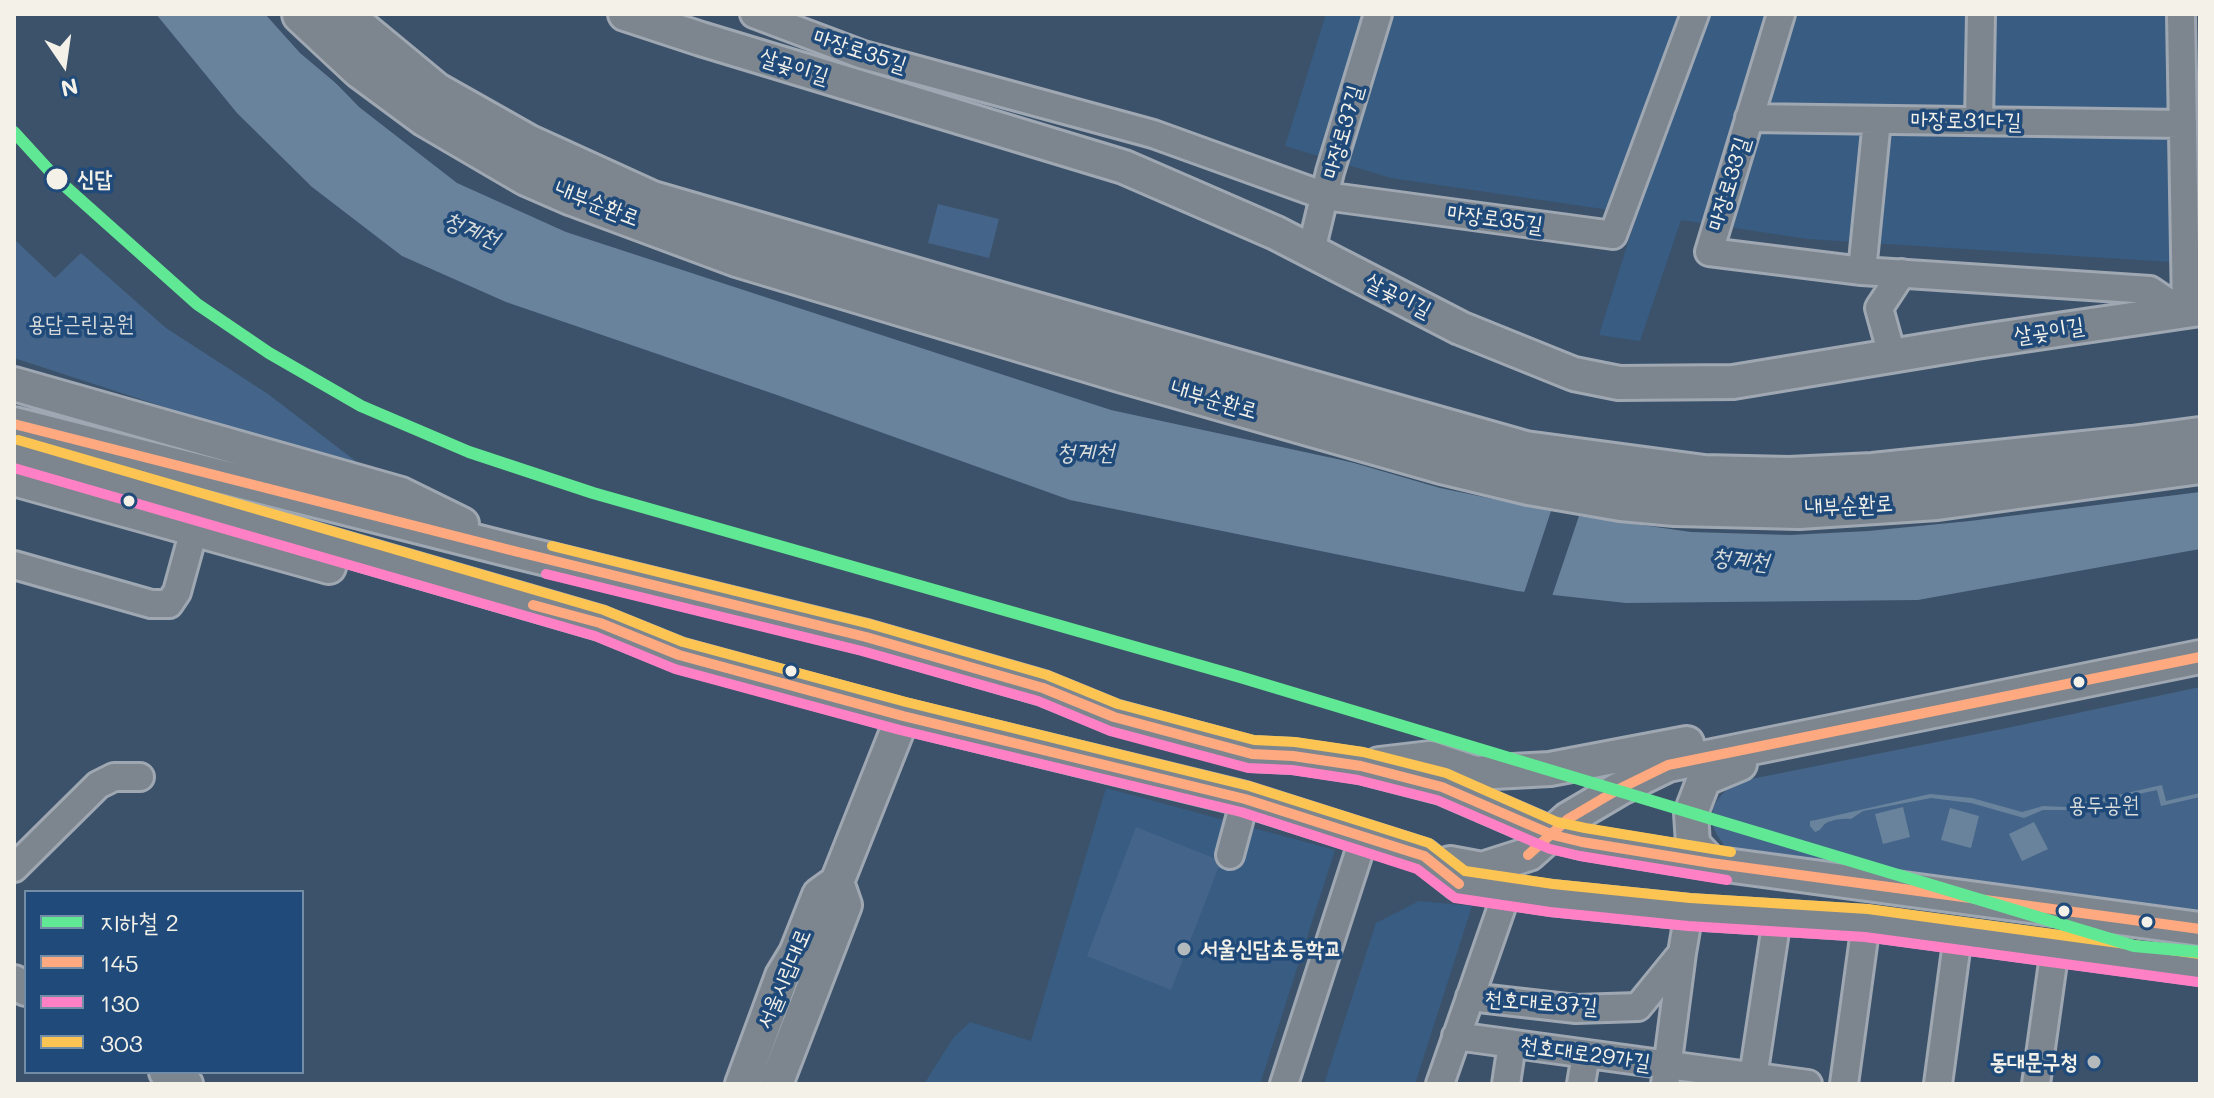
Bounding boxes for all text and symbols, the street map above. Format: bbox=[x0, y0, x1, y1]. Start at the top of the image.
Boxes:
north arrow bbox=[24, 24, 104, 104]
street label: 마장로35길 bbox=[810, 24, 910, 78]
street label: 살곶이길 bbox=[756, 44, 832, 90]
text: N bbox=[58, 72, 81, 104]
street label: 마장로37길 bbox=[1317, 82, 1369, 182]
street label: 마장로31다길 bbox=[1910, 107, 2022, 135]
street label: 마장로33길 bbox=[1702, 134, 1756, 234]
marker: 신답 bbox=[44, 166, 70, 192]
place label: 신답 bbox=[77, 166, 112, 192]
street label: 내부순환로 bbox=[551, 176, 643, 232]
street label: 마장로35길 bbox=[1445, 199, 1545, 239]
water label: 청계천 bbox=[439, 205, 503, 255]
street label: 살곶이길 bbox=[1360, 268, 1436, 324]
park label: 용답근린공원 bbox=[28, 311, 134, 337]
street label: 살곶이길 bbox=[2012, 312, 2086, 350]
street label: 내부순환로 bbox=[1168, 375, 1260, 425]
water label: 청계천 bbox=[1056, 439, 1114, 467]
street label: 내부순환로 bbox=[1804, 491, 1894, 521]
unlabelled marker bbox=[121, 493, 137, 509]
water label: 청계천 bbox=[1710, 543, 1770, 577]
unlabelled marker bbox=[783, 663, 799, 679]
unlabelled marker bbox=[2071, 674, 2087, 690]
park label: 용두공원 bbox=[2069, 792, 2139, 818]
legend bbox=[24, 890, 304, 1074]
unlabelled marker bbox=[2056, 903, 2072, 919]
text: 지하철 2 bbox=[100, 906, 179, 937]
unlabelled marker bbox=[2139, 914, 2155, 930]
street label: 서울시립대로 bbox=[751, 925, 817, 1033]
place label: 서울신답초등학교 bbox=[1200, 936, 1342, 962]
marker: 서울신답초등학교 bbox=[1175, 940, 1193, 958]
text: 145 bbox=[100, 947, 139, 978]
street label: 천호대로37길 bbox=[1483, 986, 1599, 1020]
text: 130 bbox=[100, 987, 140, 1018]
text: 303 bbox=[100, 1027, 143, 1058]
street label: 천호대로29가길 bbox=[1518, 1032, 1652, 1076]
place label: 동대문구청 bbox=[1989, 1049, 2078, 1075]
marker: 동대문구청 bbox=[2085, 1053, 2103, 1071]

